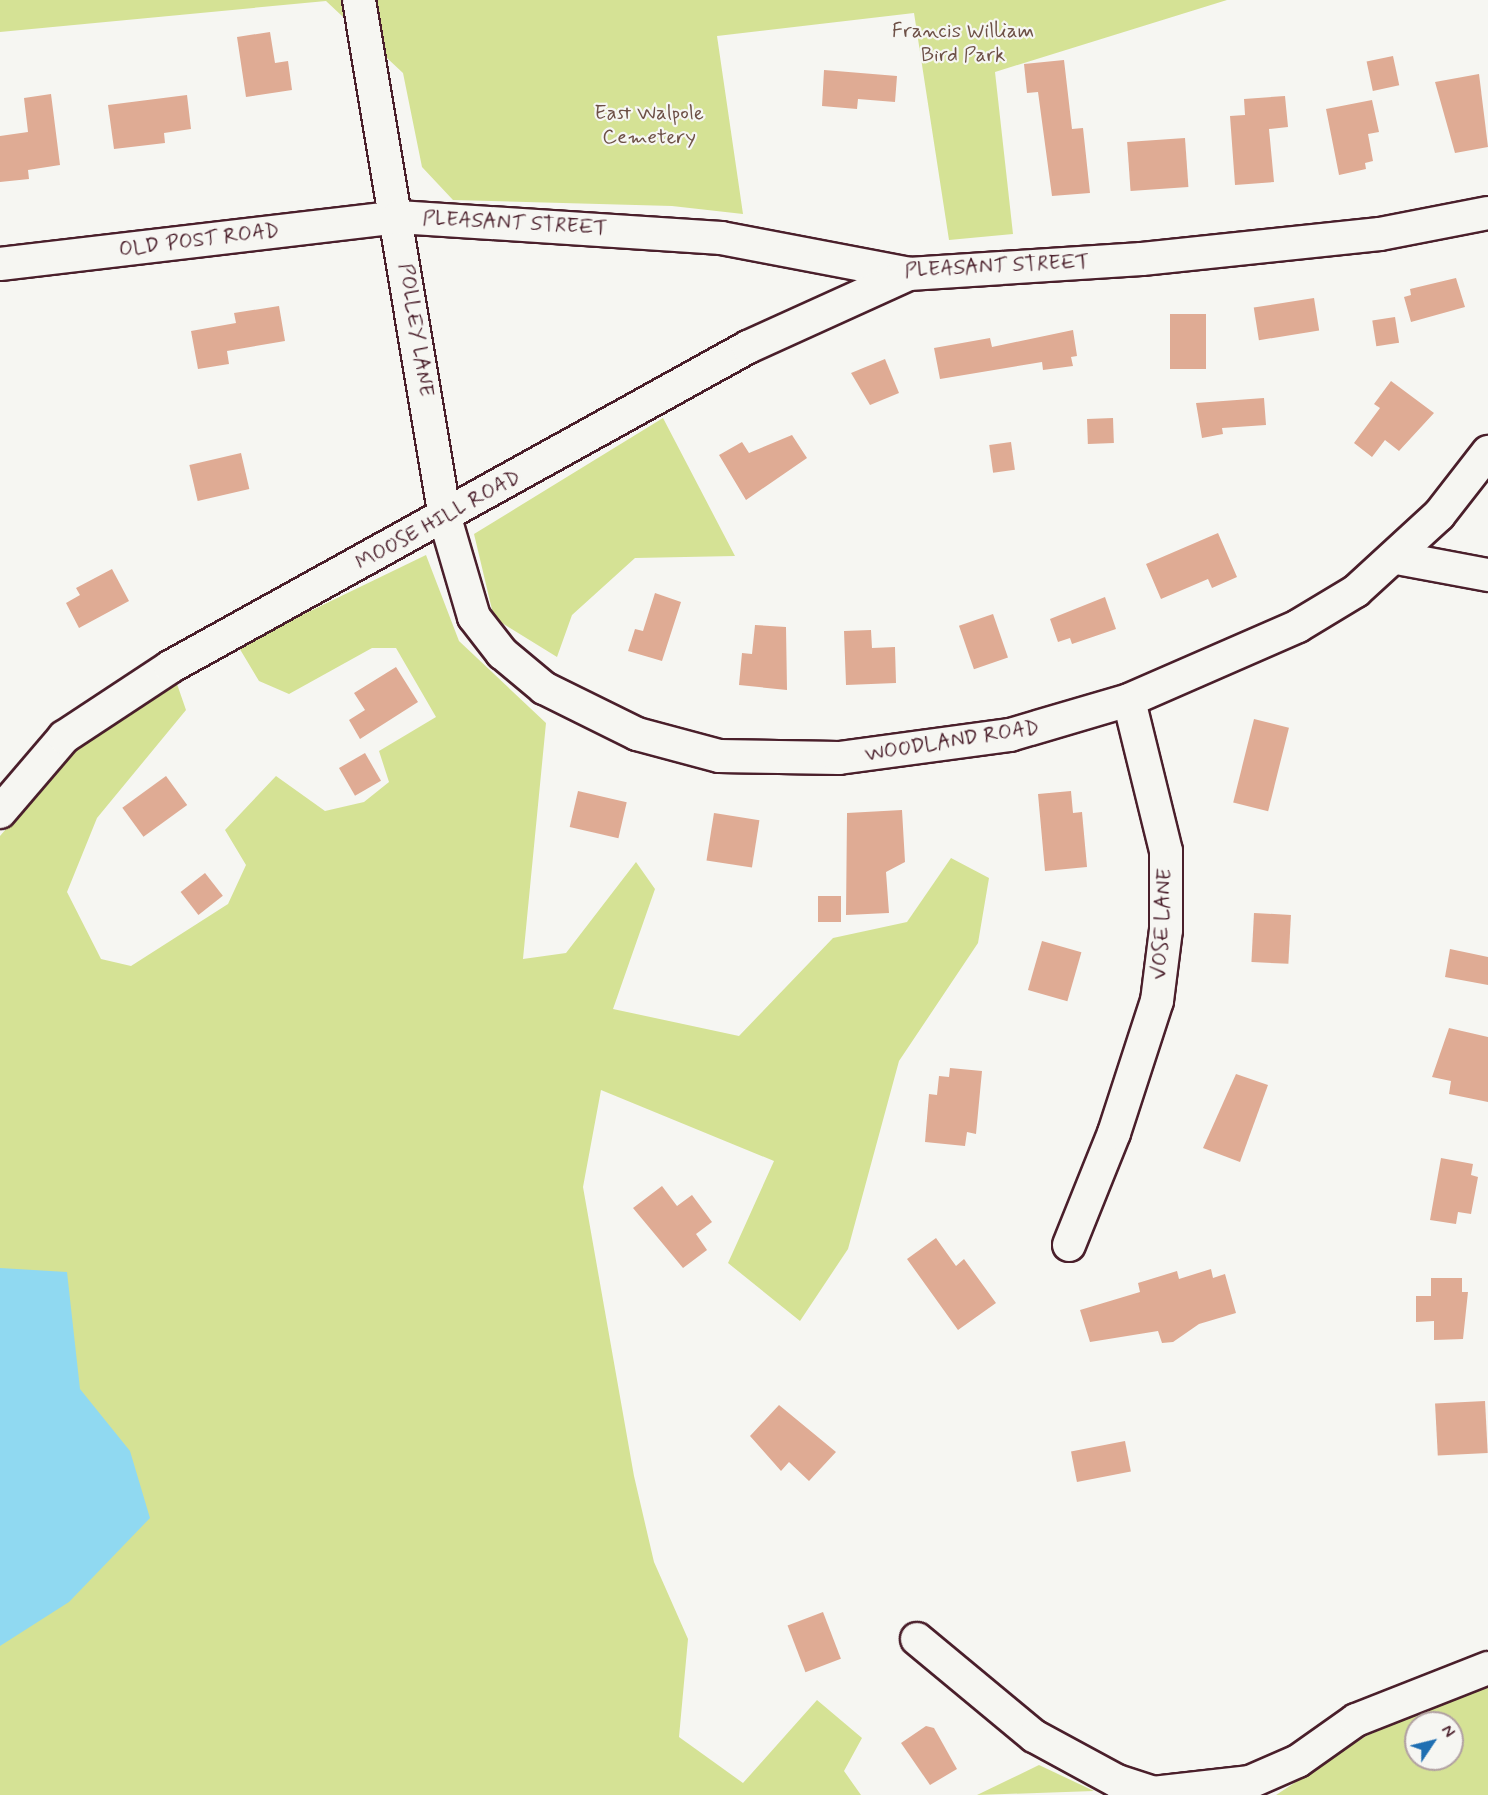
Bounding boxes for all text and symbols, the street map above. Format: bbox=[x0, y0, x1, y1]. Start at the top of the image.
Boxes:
park label: Francis William Bird Park bbox=[891, 18, 1035, 68]
park label: East Walpole Cemetery bbox=[594, 100, 704, 150]
street label: PLEASANT STREET bbox=[421, 206, 609, 240]
street label: OLD POST ROAD bbox=[120, 218, 278, 262]
street label: PLEASANT STREET bbox=[903, 249, 1091, 283]
street label: POLLEY LANE bbox=[393, 259, 439, 401]
street label: MOOSE HILL ROAD bbox=[352, 465, 524, 575]
street label: WOODLAND ROAD bbox=[864, 715, 1040, 767]
street label: VOSE LANE bbox=[1146, 866, 1178, 982]
north arrow bbox=[1404, 1711, 1464, 1771]
text: N bbox=[1436, 1721, 1459, 1742]

